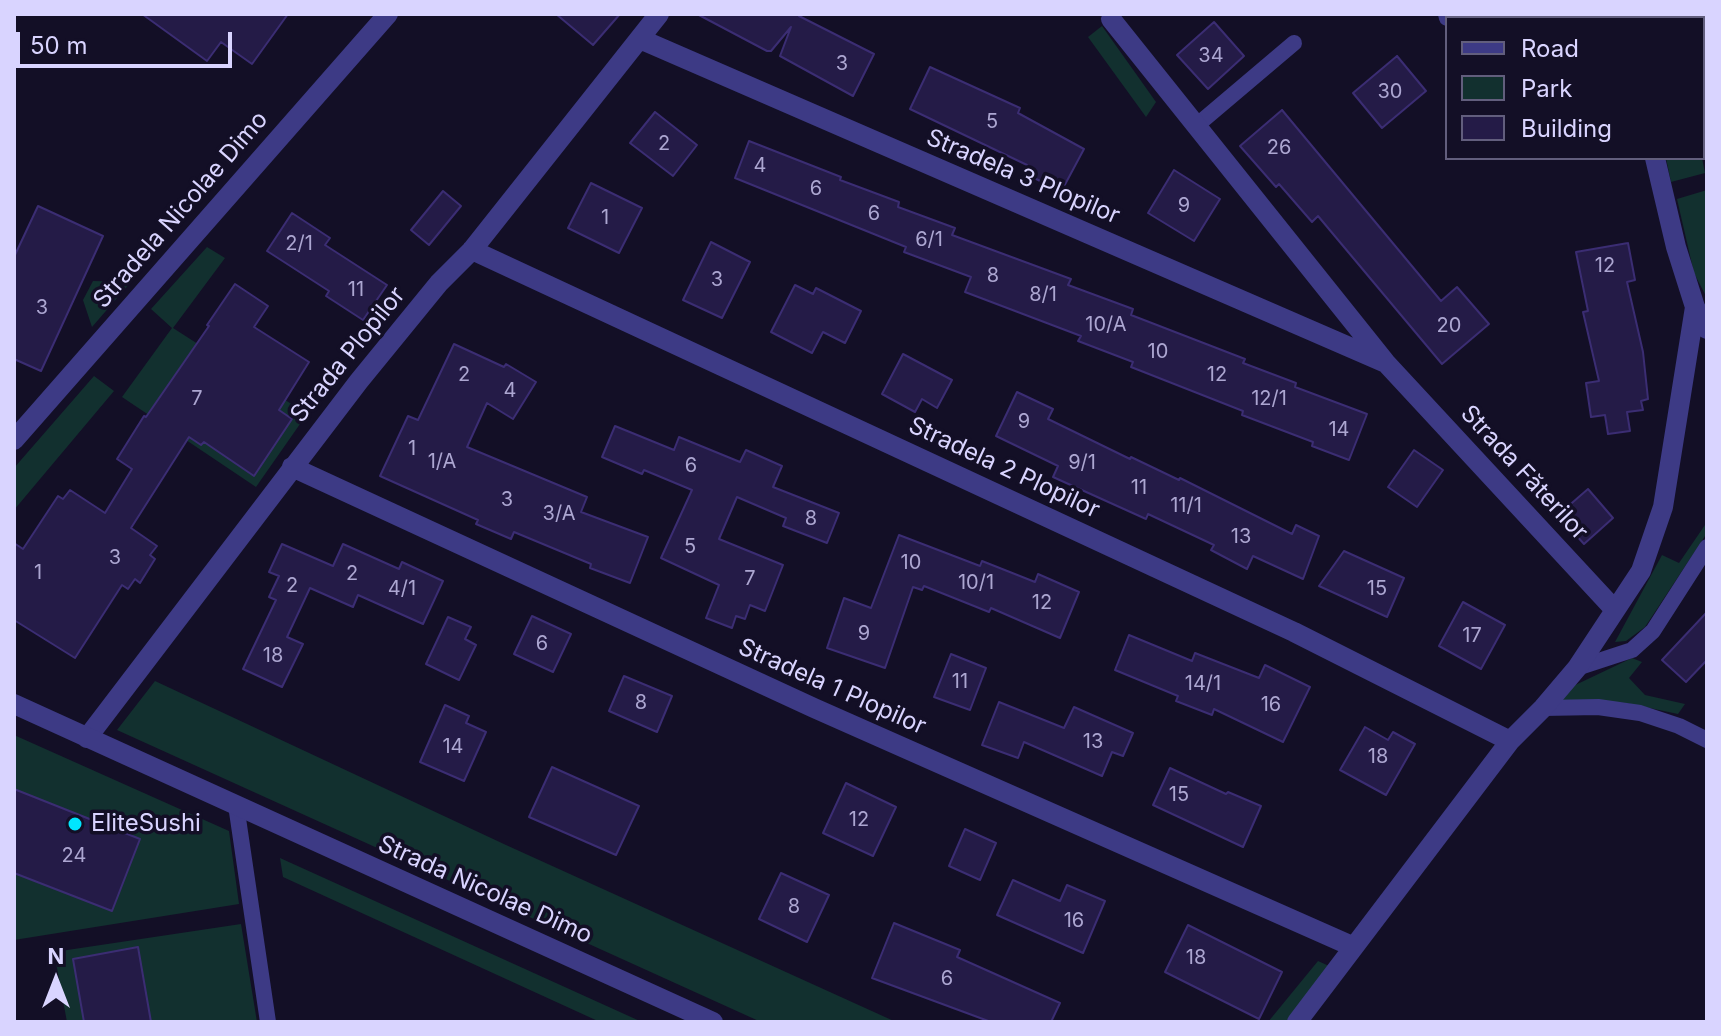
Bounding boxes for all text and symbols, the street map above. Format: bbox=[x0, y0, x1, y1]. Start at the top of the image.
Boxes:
scale bar bbox=[20, 16, 236, 66]
legend bbox=[1445, 16, 1705, 160]
text: 50 m bbox=[30, 31, 88, 60]
text: Road bbox=[1521, 34, 1579, 63]
house number: 34 bbox=[1198, 44, 1224, 68]
house number: 3 bbox=[836, 52, 848, 76]
text: Park bbox=[1521, 74, 1572, 103]
house number: 30 bbox=[1378, 80, 1402, 104]
street label: Stradela Nicolae Dimo bbox=[88, 106, 274, 314]
house number: 5 bbox=[986, 110, 998, 134]
text: Building bbox=[1521, 114, 1612, 143]
street label: Stradela 3 Plopilor bbox=[922, 123, 1124, 231]
house number: 2 bbox=[658, 132, 670, 156]
house number: 26 bbox=[1267, 136, 1291, 160]
house number: 4 bbox=[754, 154, 766, 178]
house number: 6 bbox=[810, 177, 822, 201]
house number: 9 bbox=[1178, 194, 1190, 218]
house number: 6 bbox=[868, 202, 880, 226]
house number: 1 bbox=[601, 206, 609, 230]
house number: 6/1 bbox=[915, 228, 943, 252]
house number: 2/1 bbox=[285, 232, 313, 256]
house number: 12 bbox=[1595, 254, 1615, 278]
house number: 8 bbox=[987, 264, 999, 288]
house number: 3 bbox=[711, 268, 723, 292]
house number: 11 bbox=[348, 278, 364, 302]
street label: Strada Plopilor bbox=[285, 281, 411, 429]
house number: 8/1 bbox=[1029, 283, 1057, 307]
house number: 3 bbox=[36, 296, 48, 320]
house number: 10/A bbox=[1085, 313, 1127, 337]
house number: 20 bbox=[1437, 314, 1461, 338]
house number: 10 bbox=[1148, 340, 1168, 364]
house number: 2 bbox=[458, 363, 470, 387]
house number: 12 bbox=[1207, 363, 1227, 387]
house number: 4 bbox=[504, 379, 516, 403]
house number: 7 bbox=[191, 387, 203, 411]
house number: 12/1 bbox=[1251, 387, 1287, 411]
street label: Strada Făterilor bbox=[1454, 400, 1594, 546]
house number: 9 bbox=[1018, 410, 1030, 434]
street label: Stradela 2 Plopilor bbox=[904, 411, 1104, 525]
house number: 14 bbox=[1328, 418, 1350, 442]
house number: 1 bbox=[408, 437, 416, 461]
house number: 1/A bbox=[428, 450, 456, 474]
house number: 9/1 bbox=[1068, 451, 1096, 475]
house number: 6 bbox=[685, 454, 697, 478]
house number: 11 bbox=[1131, 476, 1147, 500]
house number: 3 bbox=[501, 488, 513, 512]
house number: 11/1 bbox=[1170, 494, 1202, 518]
house number: 3/A bbox=[543, 502, 575, 526]
house number: 8 bbox=[805, 507, 817, 531]
house number: 13 bbox=[1231, 525, 1251, 549]
house number: 5 bbox=[684, 535, 696, 559]
house number: 3 bbox=[109, 546, 121, 570]
house number: 10 bbox=[901, 551, 921, 575]
house number: 1 bbox=[34, 561, 42, 585]
house number: 2 bbox=[346, 562, 358, 586]
house number: 7 bbox=[744, 567, 756, 591]
house number: 10/1 bbox=[958, 571, 994, 595]
house number: 2 bbox=[286, 574, 298, 598]
house number: 4/1 bbox=[388, 577, 416, 601]
house number: 15 bbox=[1367, 577, 1387, 601]
house number: 12 bbox=[1032, 591, 1052, 615]
house number: 9 bbox=[858, 622, 870, 646]
house number: 17 bbox=[1462, 624, 1482, 648]
house number: 6 bbox=[536, 632, 548, 656]
street label: Stradela 1 Plopilor bbox=[734, 633, 930, 741]
house number: 18 bbox=[263, 644, 283, 668]
house number: 11 bbox=[952, 670, 968, 694]
house number: 14/1 bbox=[1185, 672, 1221, 696]
house number: 8 bbox=[635, 691, 647, 715]
house number: 16 bbox=[1261, 693, 1281, 717]
house number: 13 bbox=[1083, 730, 1103, 754]
house number: 14 bbox=[442, 735, 464, 759]
house number: 18 bbox=[1368, 745, 1388, 769]
house number: 15 bbox=[1169, 783, 1189, 807]
house number: 12 bbox=[849, 808, 869, 832]
place label: EliteSushi bbox=[91, 810, 201, 838]
marker: EliteSushi bbox=[66, 815, 84, 833]
street label: Strada Nicolae Dimo bbox=[374, 830, 596, 950]
house number: 24 bbox=[62, 844, 86, 868]
house number: 8 bbox=[788, 895, 800, 919]
house number: 16 bbox=[1064, 909, 1084, 933]
north arrow bbox=[16, 940, 96, 1020]
text: N bbox=[48, 943, 64, 969]
house number: 18 bbox=[1186, 946, 1206, 970]
house number: 6 bbox=[941, 967, 953, 991]

